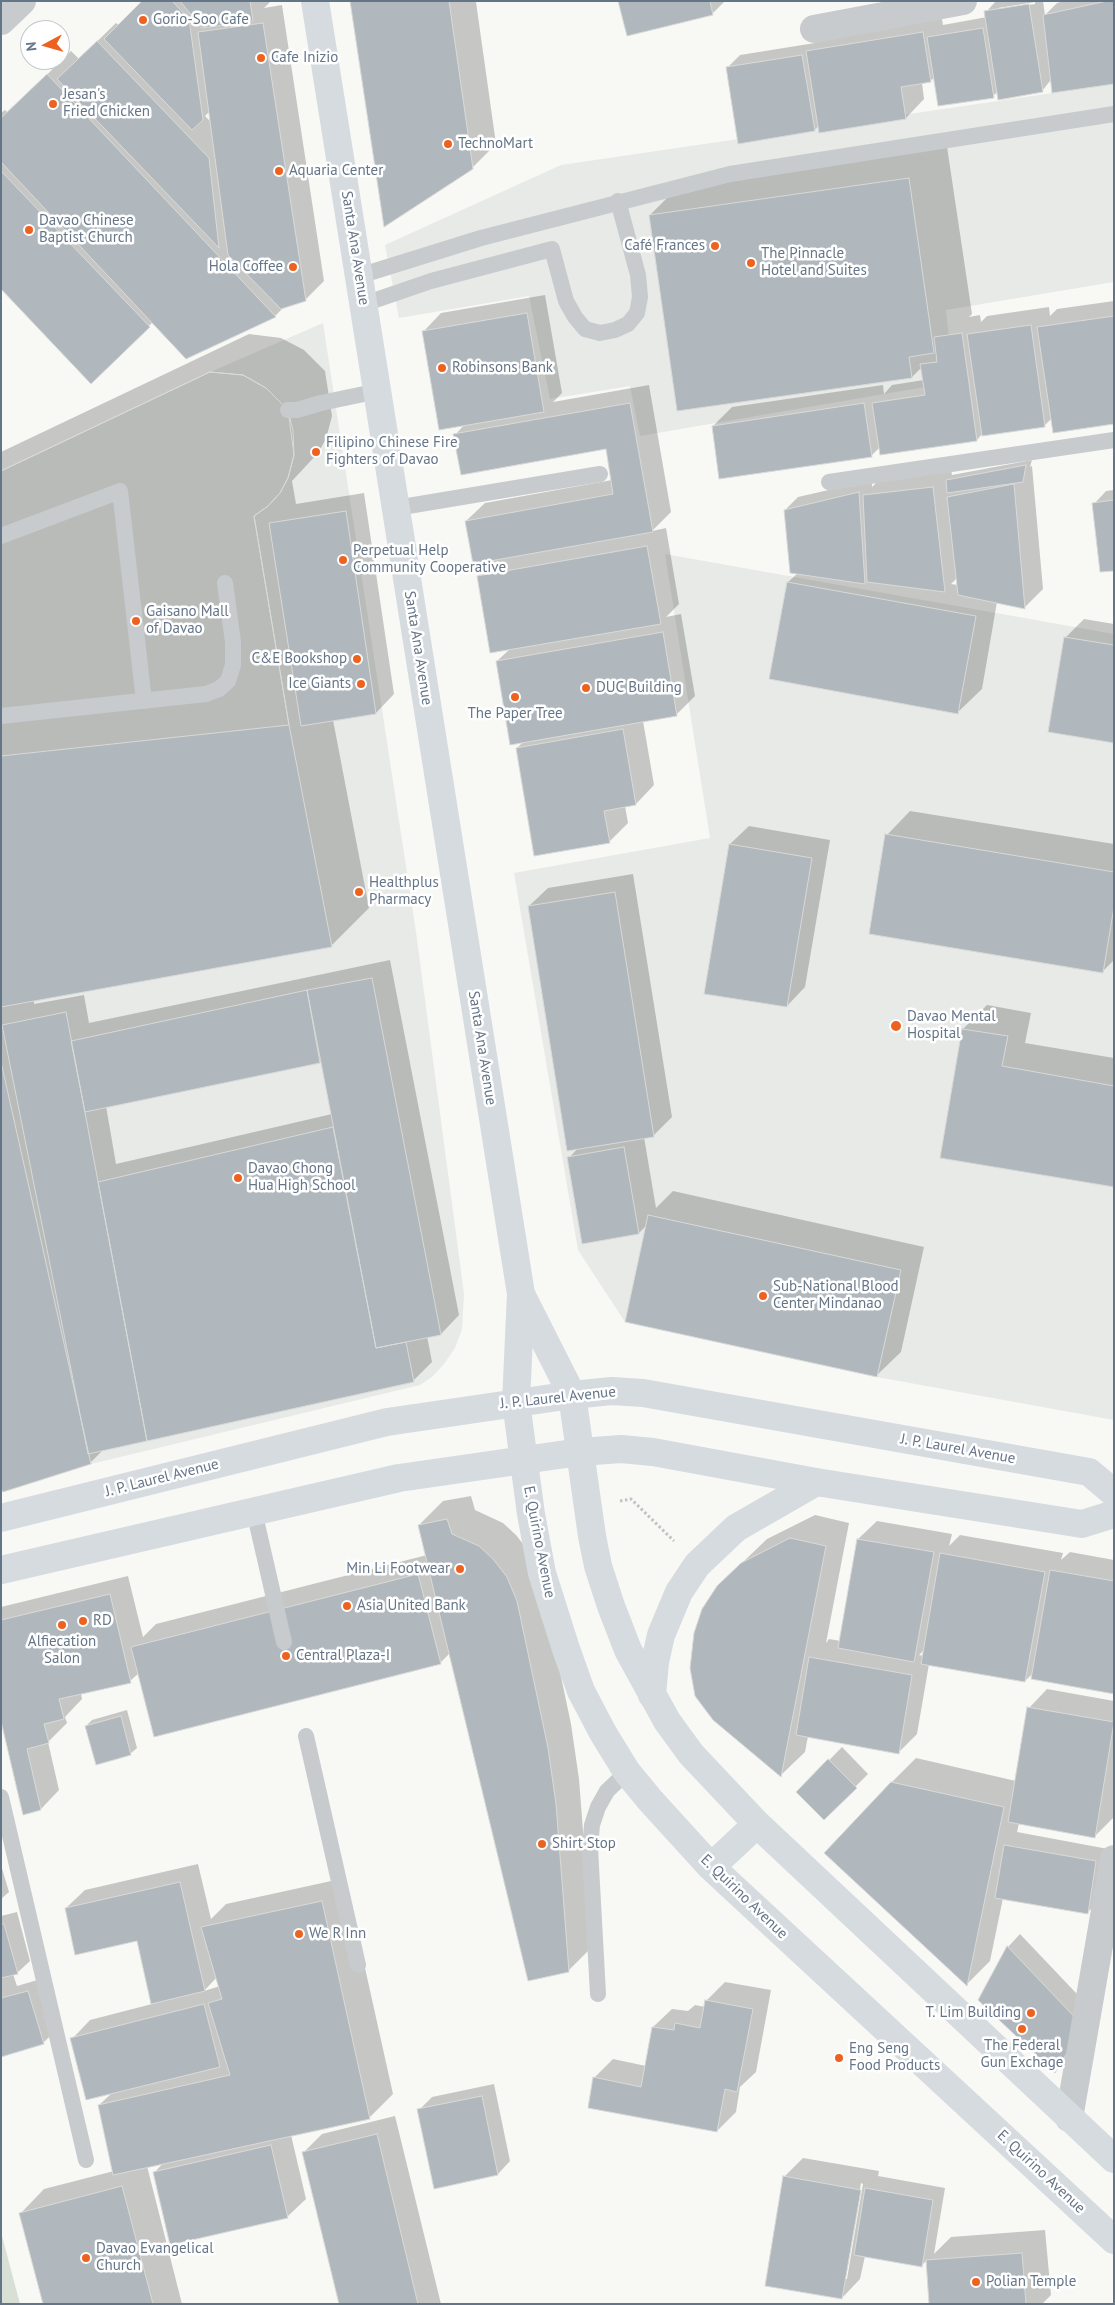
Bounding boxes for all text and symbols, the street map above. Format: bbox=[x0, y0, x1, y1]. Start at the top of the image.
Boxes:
place label: Gorio-Soo Cafe bbox=[153, 11, 249, 29]
marker: Gorio-Soo Cafe bbox=[137, 14, 149, 26]
north arrow bbox=[20, 20, 70, 70]
text: N bbox=[22, 41, 41, 52]
place label: Cafe Inizio bbox=[271, 49, 338, 67]
marker: Cafe Inizio bbox=[255, 52, 267, 64]
place label: Jesan's Fried Chicken bbox=[63, 86, 150, 121]
marker: Jesan's Fried Chicken bbox=[47, 98, 59, 110]
place label: TechnoMart bbox=[458, 135, 533, 153]
marker: TechnoMart bbox=[442, 138, 454, 150]
place label: Aquaria Center bbox=[289, 162, 383, 180]
marker: Aquaria Center bbox=[273, 165, 285, 177]
street label: Santa Ana Avenue bbox=[337, 190, 373, 306]
place label: Davao Chinese Baptist Church bbox=[39, 212, 134, 247]
marker: Davao Chinese Baptist Church bbox=[23, 224, 35, 236]
place label: Café Frances bbox=[624, 237, 705, 255]
marker: Café Frances bbox=[709, 240, 721, 252]
place label: The Pinnacle Hotel and Suites bbox=[761, 245, 867, 280]
marker: The Pinnacle Hotel and Suites bbox=[745, 257, 757, 269]
place label: Hola Coffee bbox=[209, 258, 283, 276]
marker: Hola Coffee bbox=[287, 261, 299, 273]
place label: Robinsons Bank bbox=[452, 359, 553, 377]
marker: Robinsons Bank bbox=[436, 362, 448, 374]
place label: Filipino Chinese Fire Fighters of Davao bbox=[326, 434, 458, 469]
marker: Filipino Chinese Fire Fighters of Davao bbox=[310, 446, 322, 458]
place label: Perpetual Help Community Cooperative bbox=[353, 542, 506, 577]
marker: Perpetual Help Community Cooperative bbox=[337, 554, 349, 566]
street label: Santa Ana Avenue bbox=[400, 590, 436, 706]
place label: Gaisano Mall of Davao bbox=[146, 603, 229, 638]
marker: Gaisano Mall of Davao bbox=[130, 615, 142, 627]
place label: C&E Bookshop bbox=[251, 650, 347, 668]
marker: C&E Bookshop bbox=[351, 653, 363, 665]
place label: Ice Giants bbox=[288, 675, 351, 693]
marker: Ice Giants bbox=[355, 678, 367, 690]
place label: DUC Building bbox=[596, 679, 682, 697]
marker: DUC Building bbox=[580, 682, 592, 694]
marker: The Paper Tree bbox=[509, 691, 521, 703]
place label: The Paper Tree bbox=[467, 705, 563, 723]
place label: Healthplus Pharmacy bbox=[369, 874, 439, 909]
marker: Healthplus Pharmacy bbox=[353, 886, 365, 898]
street label: Santa Ana Avenue bbox=[464, 990, 500, 1106]
place label: Davao Mental Hospital bbox=[907, 1008, 996, 1043]
marker: Davao Mental Hospital bbox=[889, 1019, 903, 1033]
place label: Davao Chong Hua High School bbox=[248, 1160, 355, 1195]
marker: Davao Chong Hua High School bbox=[232, 1172, 244, 1184]
place label: Sub-National Blood Center Mindanao bbox=[773, 1278, 899, 1313]
marker: Sub-National Blood Center Mindanao bbox=[757, 1290, 769, 1302]
street label: J. P. Laurel Avenue bbox=[499, 1383, 617, 1413]
street label: J. P. Laurel Avenue bbox=[899, 1430, 1017, 1468]
street label: J. P. Laurel Avenue bbox=[103, 1455, 221, 1501]
street label: E. Quirino Avenue bbox=[519, 1484, 559, 1600]
place label: Min Li Footwear bbox=[346, 1560, 450, 1578]
marker: Min Li Footwear bbox=[454, 1563, 466, 1575]
place label: Asia United Bank bbox=[357, 1597, 466, 1615]
marker: Asia United Bank bbox=[341, 1600, 353, 1612]
place label: RD bbox=[93, 1612, 112, 1630]
marker: RD bbox=[77, 1615, 89, 1627]
marker: Alfiecation Salon bbox=[56, 1619, 68, 1631]
place label: Alfiecation Salon bbox=[28, 1633, 96, 1668]
place label: Central Plaza-I bbox=[296, 1647, 390, 1665]
marker: Central Plaza-I bbox=[280, 1650, 292, 1662]
place label: Shirt Stop bbox=[552, 1835, 616, 1853]
marker: Shirt Stop bbox=[536, 1838, 548, 1850]
street label: E. Quirino Avenue bbox=[697, 1851, 791, 1943]
place label: We R Inn bbox=[309, 1925, 366, 1943]
marker: We R Inn bbox=[293, 1928, 305, 1940]
place label: T. Lim Building bbox=[925, 2004, 1021, 2022]
marker: T. Lim Building bbox=[1025, 2007, 1037, 2019]
marker: The Federal Gun Exchage bbox=[1016, 2023, 1028, 2035]
place label: The Federal Gun Exchage bbox=[981, 2037, 1063, 2072]
place label: Eng Seng Food Products bbox=[849, 2040, 940, 2075]
marker: Eng Seng Food Products bbox=[833, 2052, 845, 2064]
street label: E. Quirino Avenue bbox=[993, 2127, 1089, 2217]
place label: Davao Evangelical Church bbox=[96, 2240, 214, 2275]
marker: Davao Evangelical Church bbox=[80, 2252, 92, 2264]
place label: Polian Temple bbox=[986, 2273, 1076, 2291]
marker: Polian Temple bbox=[970, 2276, 982, 2288]

